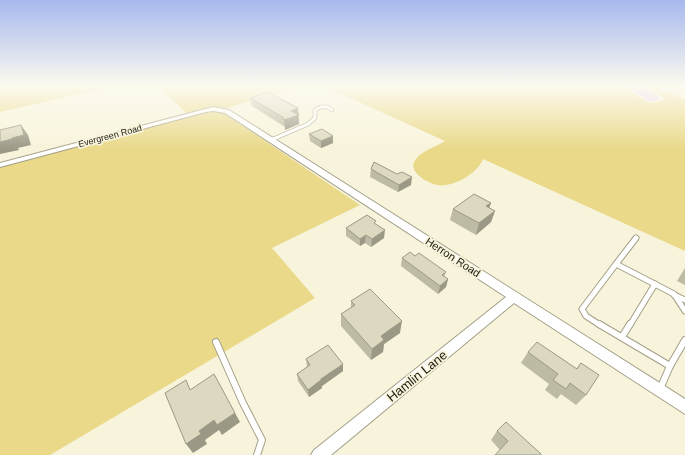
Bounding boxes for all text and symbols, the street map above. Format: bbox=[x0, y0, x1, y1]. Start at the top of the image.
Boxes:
street label: Evergreen Road bbox=[77, 123, 143, 149]
street label: Herron Road bbox=[423, 235, 483, 279]
street label: Hamlin Lane bbox=[384, 347, 450, 405]

